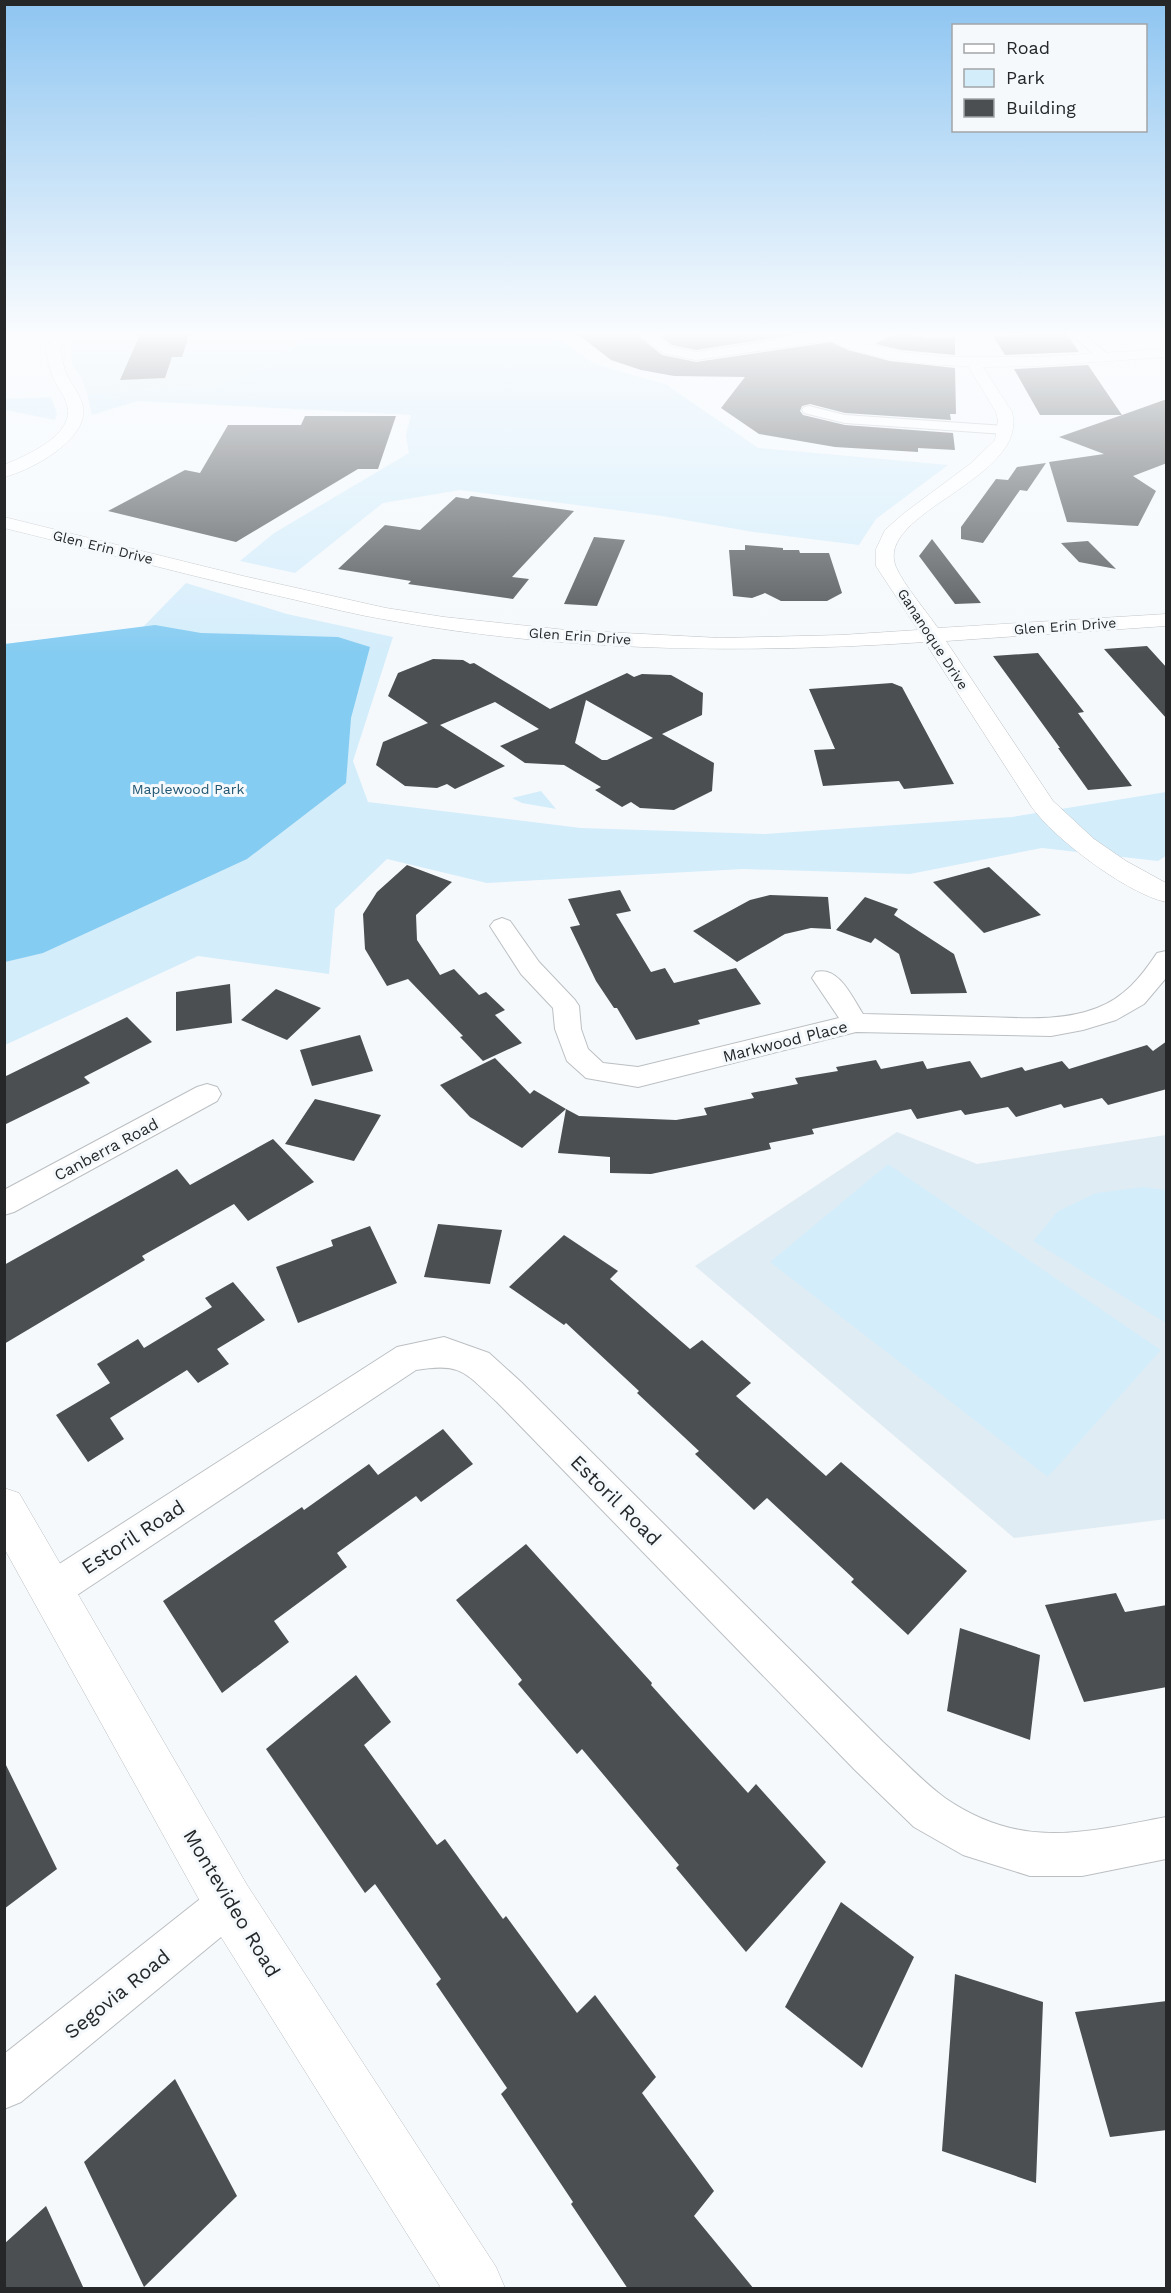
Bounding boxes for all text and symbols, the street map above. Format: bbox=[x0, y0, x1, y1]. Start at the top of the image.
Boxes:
legend bbox=[952, 24, 1147, 132]
text: Road bbox=[1006, 37, 1050, 58]
text: Park bbox=[1006, 67, 1045, 88]
text: Building bbox=[1006, 97, 1076, 118]
street label: Glen Erin Drive bbox=[51, 527, 155, 567]
street label: Gananoque Drive bbox=[894, 586, 972, 692]
street label: Glen Erin Drive bbox=[1013, 614, 1117, 638]
street label: Glen Erin Drive bbox=[528, 624, 632, 648]
park label: Maplewood Park bbox=[132, 781, 244, 797]
street label: Markwood Place bbox=[721, 1017, 849, 1066]
street label: Canberra Road bbox=[51, 1114, 162, 1185]
street label: Estoril Road bbox=[566, 1450, 666, 1550]
street label: Estoril Road bbox=[77, 1495, 189, 1579]
street label: Montevideo Road bbox=[178, 1825, 286, 1981]
street label: Segovia Road bbox=[59, 1944, 175, 2044]

